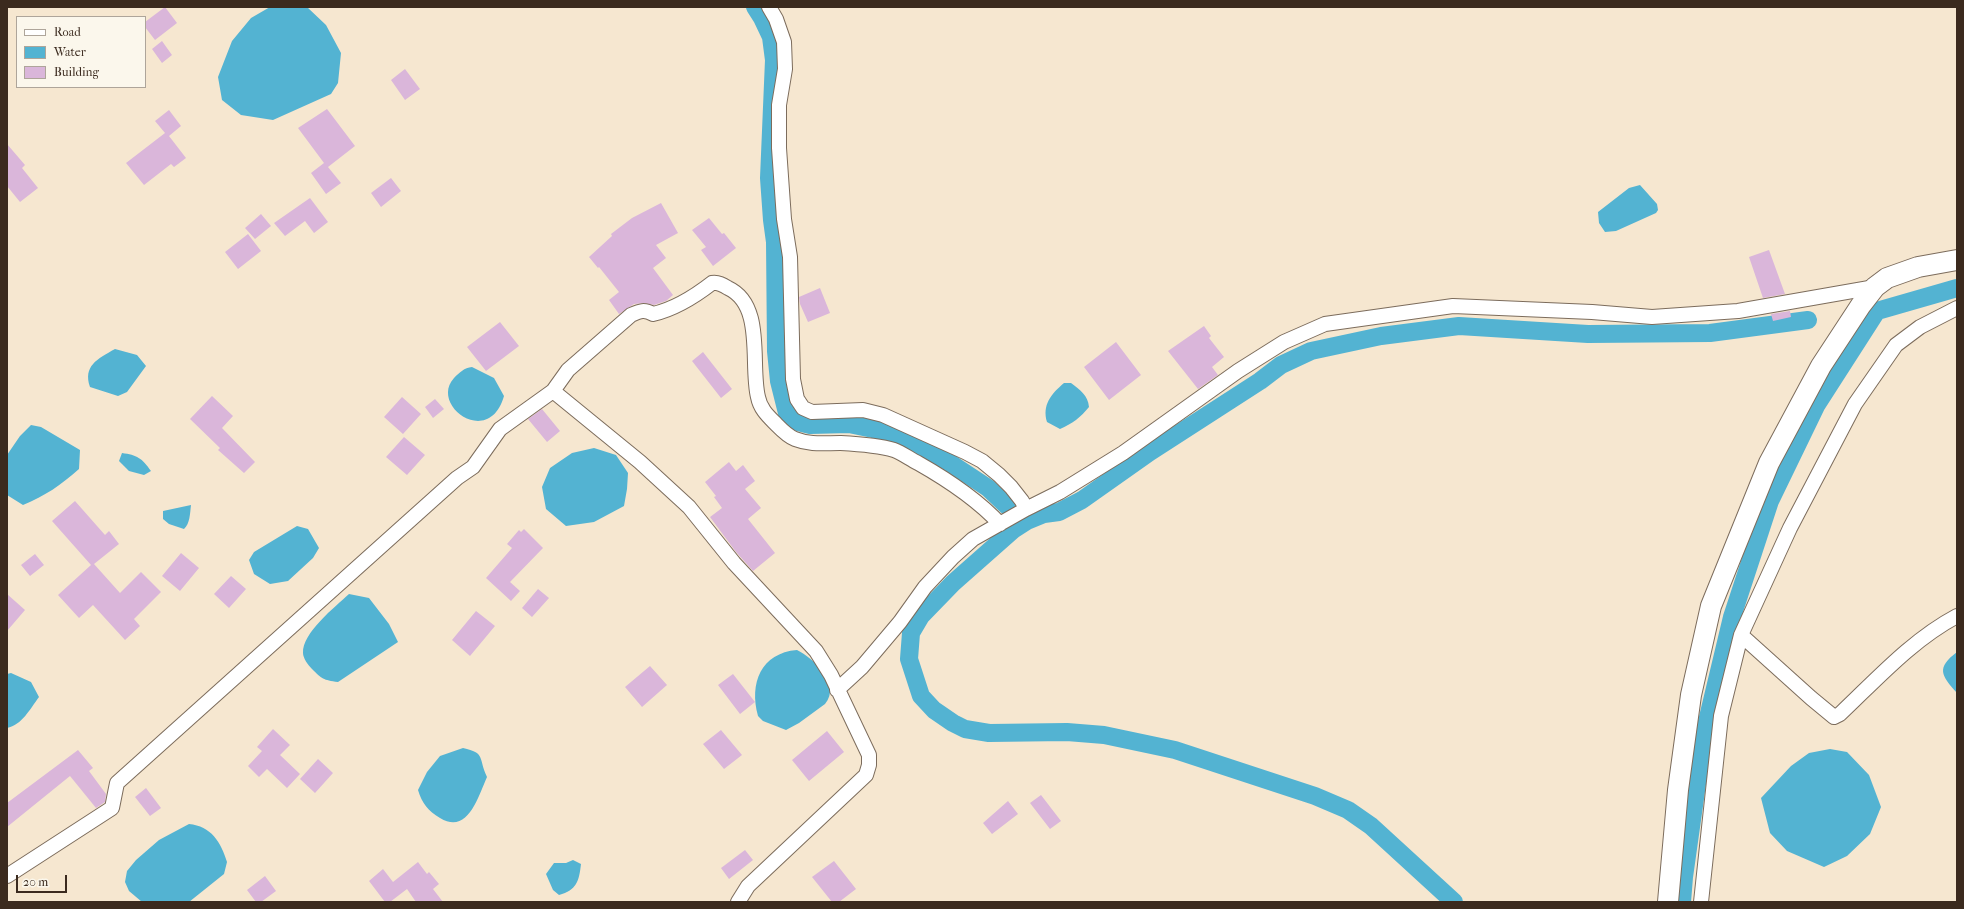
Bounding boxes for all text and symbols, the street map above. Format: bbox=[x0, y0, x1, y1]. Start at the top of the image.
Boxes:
legend bbox=[16, 16, 146, 88]
text: Road bbox=[54, 25, 81, 39]
text: Water bbox=[54, 45, 86, 59]
text: Building bbox=[54, 65, 99, 79]
scale bar bbox=[18, 867, 69, 893]
text: 20 m bbox=[23, 875, 48, 889]

